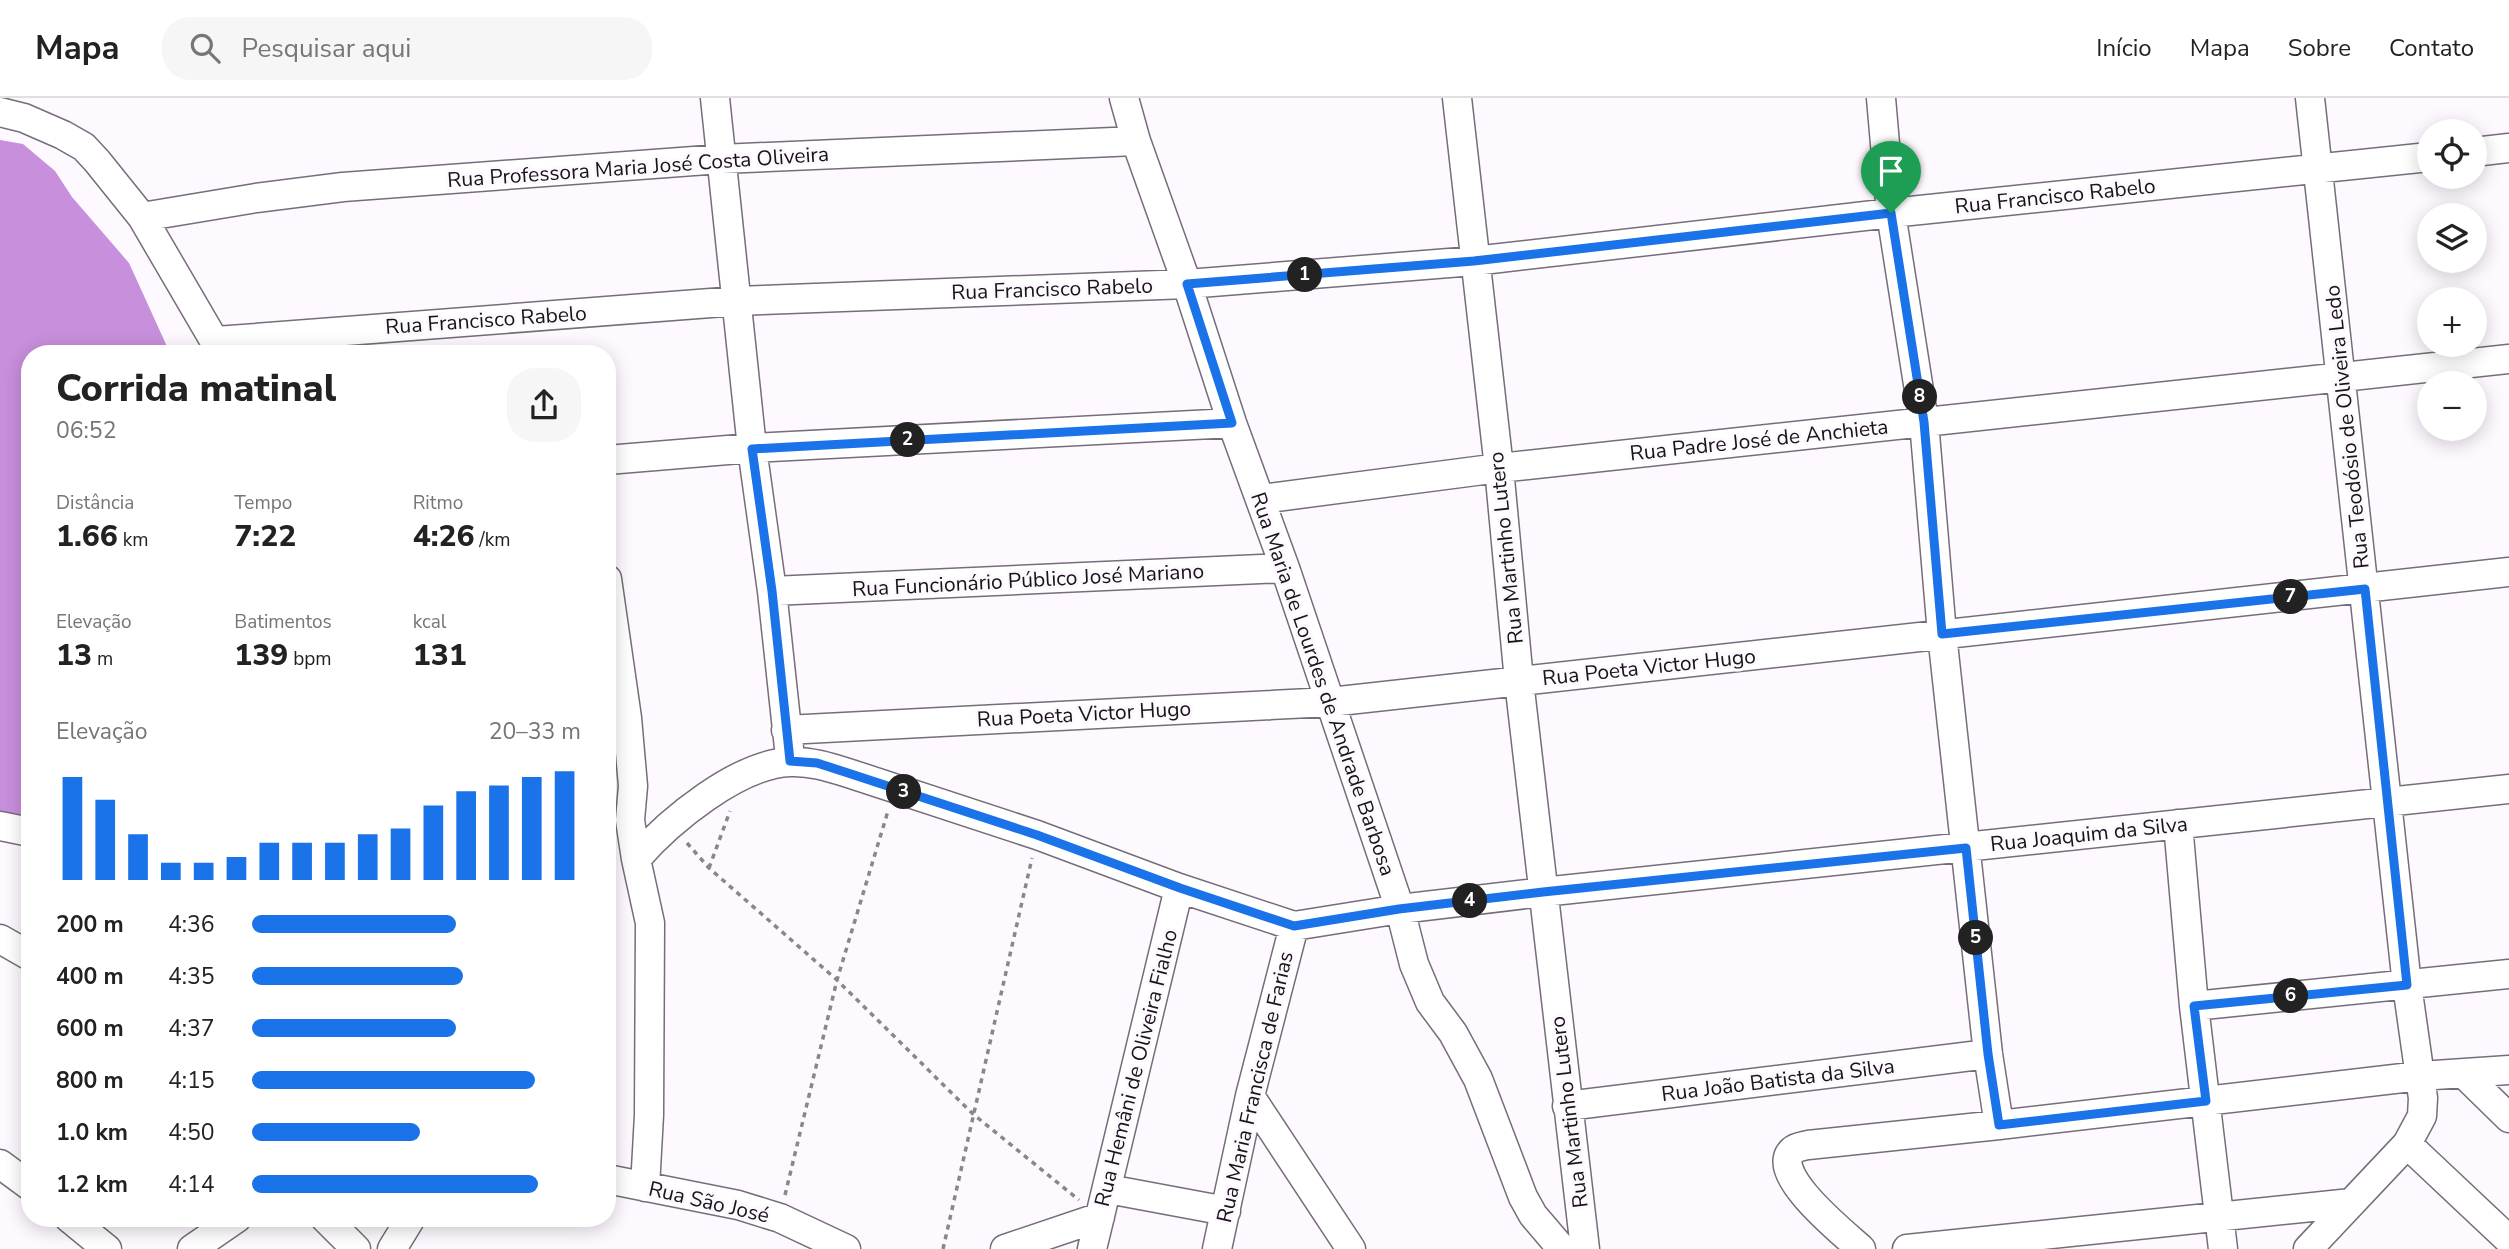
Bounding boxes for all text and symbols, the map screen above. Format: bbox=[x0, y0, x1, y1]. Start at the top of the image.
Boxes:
search box bbox=[162, 17, 652, 80]
text: Mapa bbox=[35, 26, 120, 71]
icon: search bbox=[186, 29, 224, 67]
text: Pesquisar aqui bbox=[242, 31, 411, 66]
text: Início bbox=[2096, 32, 2152, 64]
text: Mapa bbox=[2190, 32, 2250, 64]
text: Sobre bbox=[2288, 32, 2351, 64]
text: Contato bbox=[2389, 32, 2474, 64]
map controls bbox=[2417, 119, 2487, 441]
button: locate bbox=[2417, 119, 2487, 189]
street label: Rua Professora Maria José Costa Oliveira bbox=[446, 140, 830, 194]
pin bbox=[1861, 141, 1921, 213]
icon: arrive bbox=[1872, 152, 1910, 190]
street label: Rua Francisco Rabelo bbox=[1953, 172, 2157, 220]
button: layers bbox=[2417, 203, 2487, 273]
pin: 1 bbox=[1288, 258, 1322, 292]
text: 1 bbox=[1299, 261, 1310, 287]
street label: Rua Francisco Rabelo bbox=[951, 271, 1153, 307]
street label: Rua Teodósio de Oliveira Ledo bbox=[2318, 284, 2376, 570]
button: + bbox=[2417, 287, 2487, 357]
street label: Rua Francisco Rabelo bbox=[384, 299, 588, 341]
text: Corrida matinal bbox=[56, 363, 336, 414]
button: share bbox=[507, 368, 581, 442]
button: − bbox=[2417, 371, 2487, 441]
pin: 8 bbox=[1902, 380, 1938, 414]
text: 8 bbox=[1914, 383, 1925, 409]
street label: Rua Padre José de Anchieta bbox=[1628, 412, 1890, 468]
text: 06:52 bbox=[56, 415, 116, 446]
pin: 2 bbox=[890, 422, 926, 458]
text: 2 bbox=[902, 426, 913, 452]
street label: Rua Martinho Lutero bbox=[1482, 451, 1530, 645]
street label: Rua Maria de Lourdes de Andrade Barbosa bbox=[1244, 489, 1402, 879]
text: Distância bbox=[56, 490, 134, 516]
text: Tempo bbox=[234, 490, 292, 516]
text: Ritmo bbox=[413, 490, 463, 516]
text: 1.66 bbox=[56, 516, 118, 557]
text: 7:22 bbox=[234, 516, 296, 557]
text: 4:26 bbox=[413, 516, 474, 557]
text: km bbox=[118, 527, 148, 553]
text: /km bbox=[474, 527, 510, 553]
street label: Rua Funcionário Público José Mariano bbox=[851, 557, 1205, 603]
pin: 7 bbox=[2274, 580, 2308, 614]
text: 7 bbox=[2285, 583, 2296, 609]
text: Elevação bbox=[56, 609, 132, 635]
text: Batimentos bbox=[234, 609, 332, 635]
text: kcal bbox=[413, 609, 446, 635]
text: 13 bbox=[56, 635, 92, 676]
text: 139 bbox=[234, 635, 288, 676]
text: 131 bbox=[413, 635, 467, 676]
street label: Rua Poeta Victor Hugo bbox=[1541, 642, 1757, 692]
text: m bbox=[92, 646, 113, 672]
text: bpm bbox=[288, 646, 332, 672]
street label: Rua Poeta Victor Hugo bbox=[976, 694, 1192, 734]
text: Elevação bbox=[56, 716, 148, 747]
text: 20–33 m bbox=[489, 716, 581, 747]
pin: 3 bbox=[886, 774, 922, 810]
text: 3 bbox=[898, 778, 909, 804]
street label: Rua Joaquim da Silva bbox=[1989, 810, 2189, 858]
pin: 4 bbox=[1452, 884, 1488, 918]
text: 4 bbox=[1464, 887, 1475, 913]
text: 200 m bbox=[56, 909, 124, 940]
text: 4:36 bbox=[168, 909, 215, 940]
pin: 5 bbox=[1958, 920, 1994, 956]
text: 5 bbox=[1970, 924, 1981, 950]
street label: Rua Hemâni de Oliveira Fialho bbox=[1088, 926, 1184, 1210]
street label: Rua Maria Francisca de Farias bbox=[1210, 949, 1300, 1225]
text: 400 m bbox=[56, 961, 124, 992]
text: 4:35 bbox=[168, 961, 215, 992]
pin: 6 bbox=[2274, 978, 2308, 1014]
text: 6 bbox=[2285, 982, 2296, 1008]
text: 600 m bbox=[56, 1013, 124, 1044]
text: 4:37 bbox=[168, 1013, 215, 1044]
street label: Rua Martinho Lutero bbox=[1543, 1014, 1595, 1210]
street label: Rua João Batista da Silva bbox=[1660, 1052, 1896, 1108]
text: 800 m bbox=[56, 1065, 124, 1096]
text: 4:15 bbox=[168, 1065, 215, 1096]
text: 1.0 km bbox=[56, 1117, 128, 1148]
text: 4:50 bbox=[168, 1117, 215, 1148]
text: 1.2 km bbox=[56, 1169, 128, 1200]
text: 4:14 bbox=[168, 1169, 215, 1200]
street label: Rua São José bbox=[646, 1174, 772, 1230]

